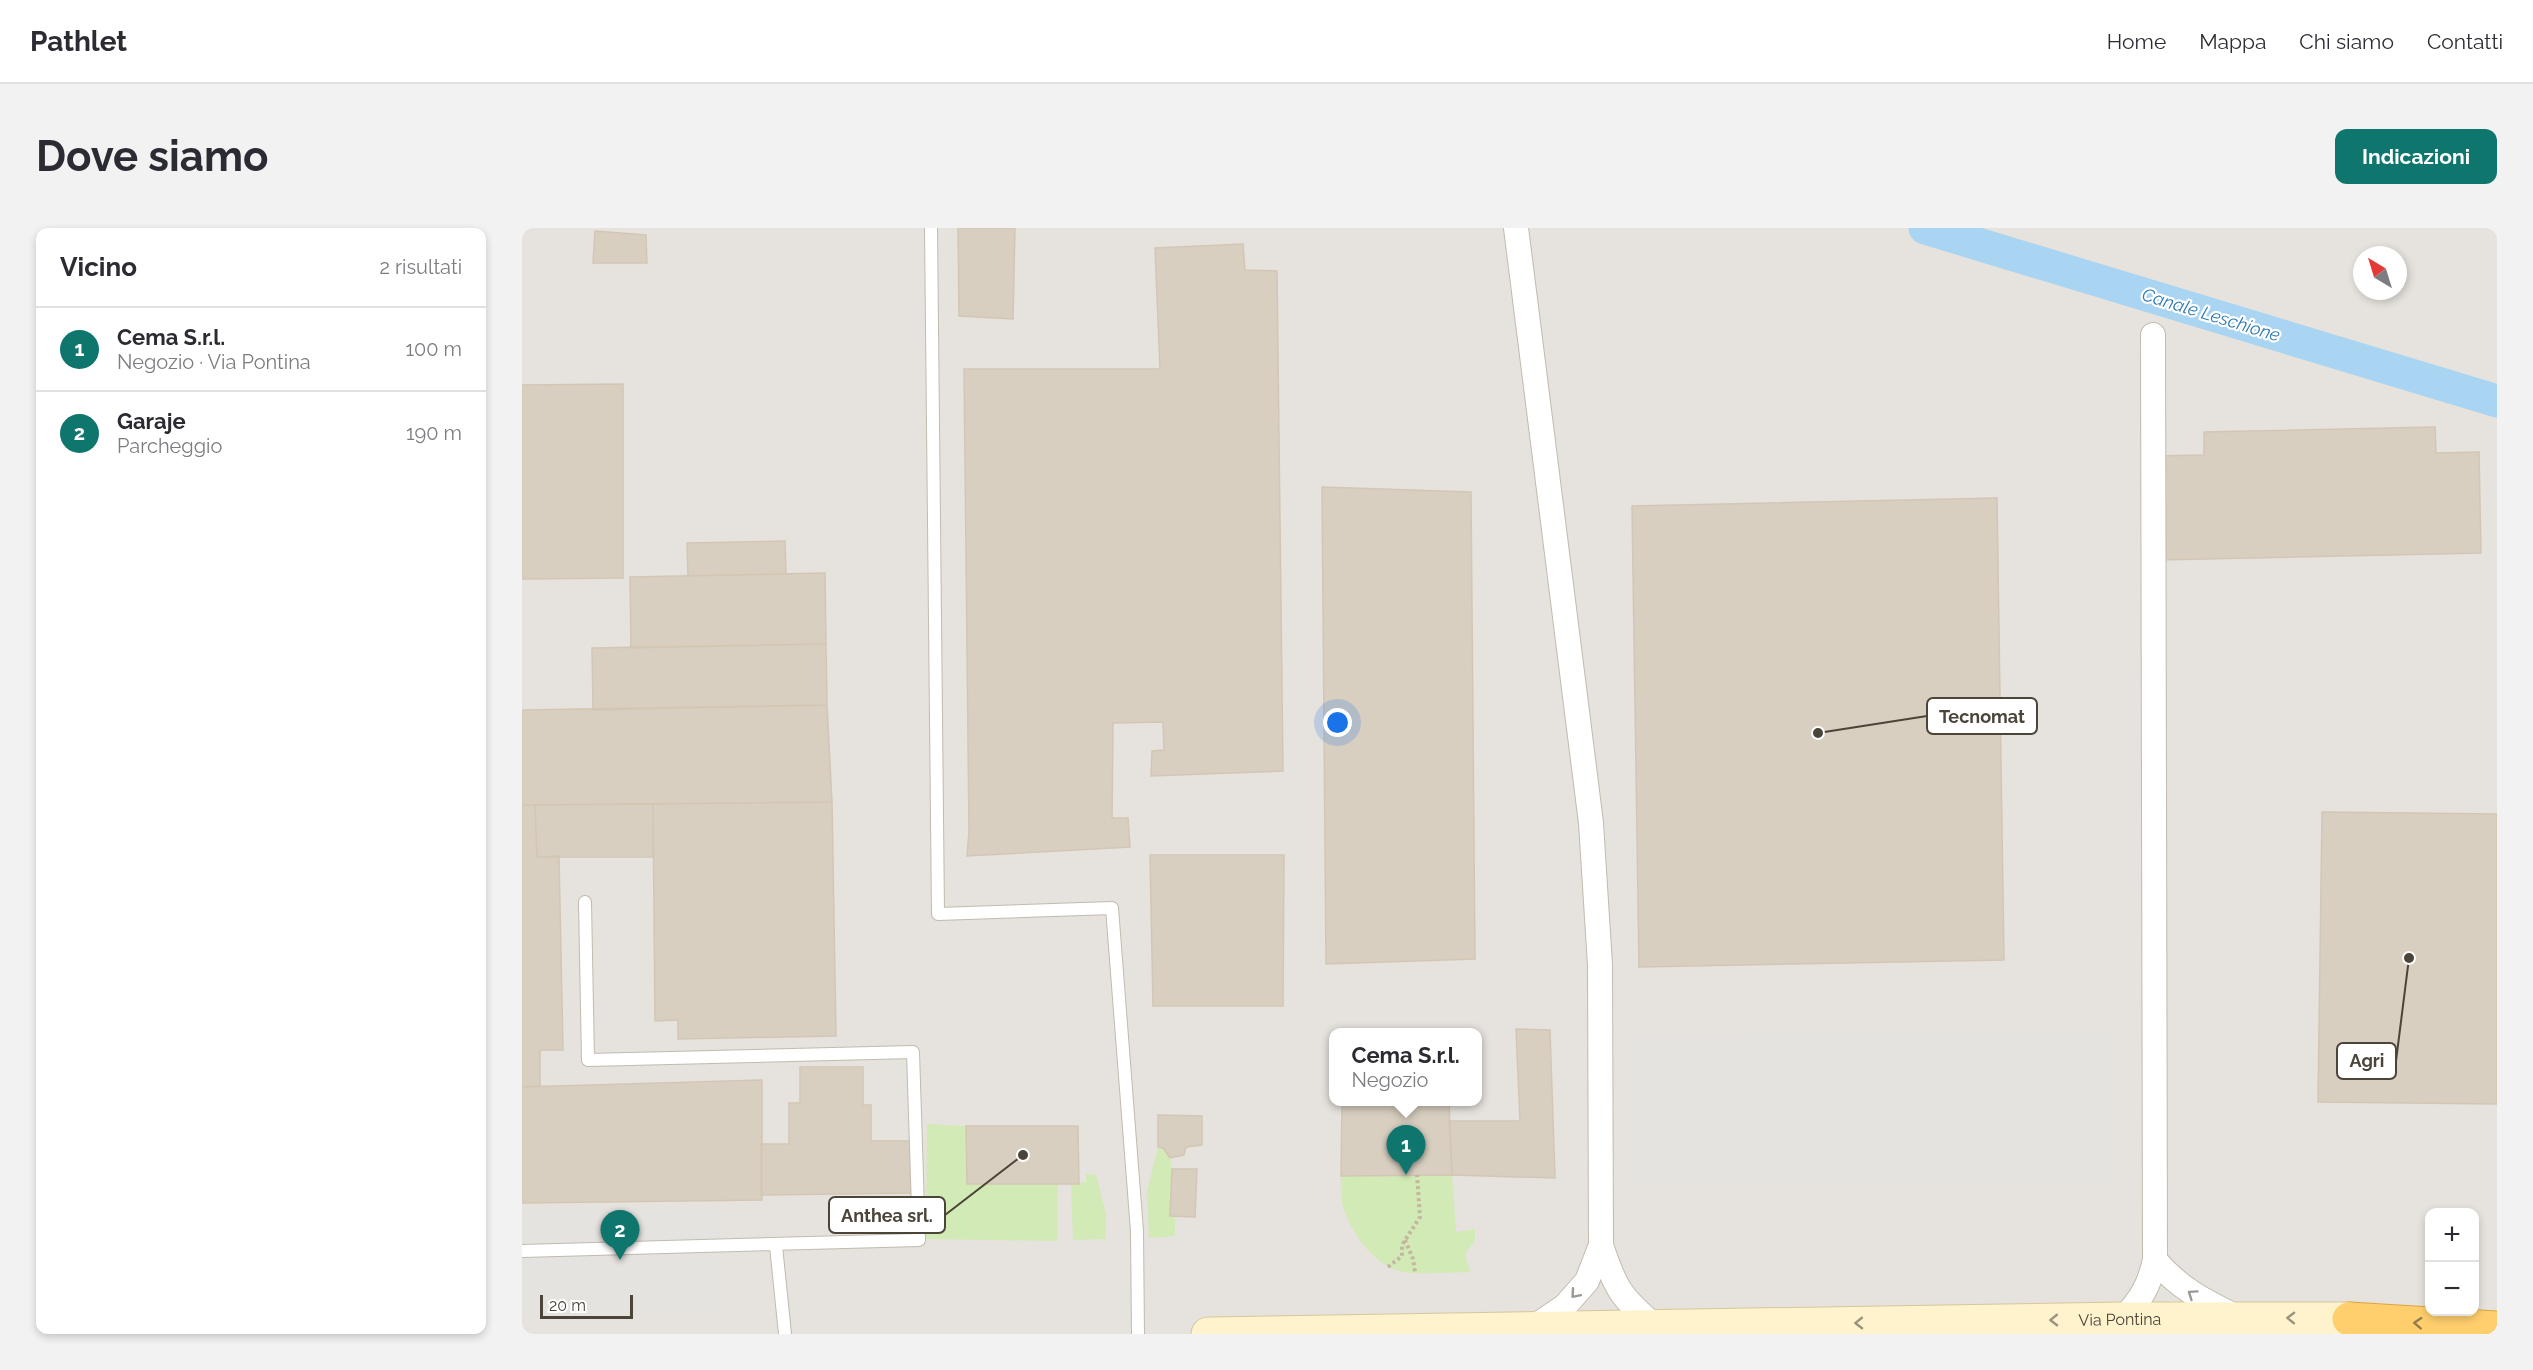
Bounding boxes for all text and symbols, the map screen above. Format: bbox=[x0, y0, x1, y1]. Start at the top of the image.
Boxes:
text: Pathlet bbox=[30, 25, 127, 58]
text: Home bbox=[2107, 29, 2166, 54]
text: Mappa bbox=[2199, 29, 2266, 54]
text: Chi siamo bbox=[2299, 29, 2394, 54]
text: Contatti bbox=[2427, 29, 2503, 54]
button: Indicazioni bbox=[2335, 129, 2497, 184]
text: Dove siamo bbox=[36, 132, 268, 181]
north arrow bbox=[2353, 246, 2407, 300]
text: Vicino bbox=[60, 252, 137, 282]
text: 2 risultati bbox=[380, 255, 462, 279]
water label: Canale Leschione bbox=[2140, 284, 2283, 346]
text: Cema S.r.l. bbox=[117, 324, 225, 350]
text: 1 bbox=[75, 337, 84, 361]
text: 100 m bbox=[405, 337, 462, 361]
text: Negozio · Via Pontina bbox=[117, 350, 311, 374]
text: Garaje bbox=[117, 408, 186, 434]
text: 2 bbox=[74, 421, 85, 445]
text: 190 m bbox=[406, 421, 462, 445]
text: Parcheggio bbox=[117, 434, 222, 458]
callout: Tecnomat bbox=[1927, 698, 2037, 734]
text: Tecnomat bbox=[1939, 706, 2025, 727]
your location bbox=[1323, 708, 1352, 737]
popup bbox=[1329, 1028, 1482, 1106]
text: Cema S.r.l. bbox=[1351, 1042, 1460, 1068]
callout: Agri bbox=[2337, 1043, 2396, 1079]
text: Agri bbox=[2350, 1050, 2384, 1071]
text: Negozio bbox=[1351, 1068, 1429, 1092]
pin: 1 bbox=[1386, 1126, 1426, 1175]
callout: Anthea srl. bbox=[829, 1197, 945, 1233]
text: Anthea srl. bbox=[841, 1205, 933, 1226]
map controls bbox=[2425, 1208, 2479, 1316]
button: + bbox=[2425, 1208, 2479, 1262]
pin: 2 bbox=[600, 1210, 640, 1260]
button: − bbox=[2425, 1262, 2479, 1316]
one-way arrow bbox=[1571, 1288, 1582, 1298]
one-way arrow bbox=[2188, 1290, 2199, 1301]
scale bar bbox=[540, 1292, 633, 1320]
text: 20 m bbox=[549, 1296, 586, 1315]
street label: Via Pontina bbox=[2078, 1310, 2161, 1330]
one-way arrow bbox=[2286, 1312, 2295, 1324]
one-way arrow bbox=[2049, 1314, 2058, 1326]
one-way arrow bbox=[2413, 1316, 2422, 1329]
one-way arrow bbox=[1854, 1317, 1863, 1329]

